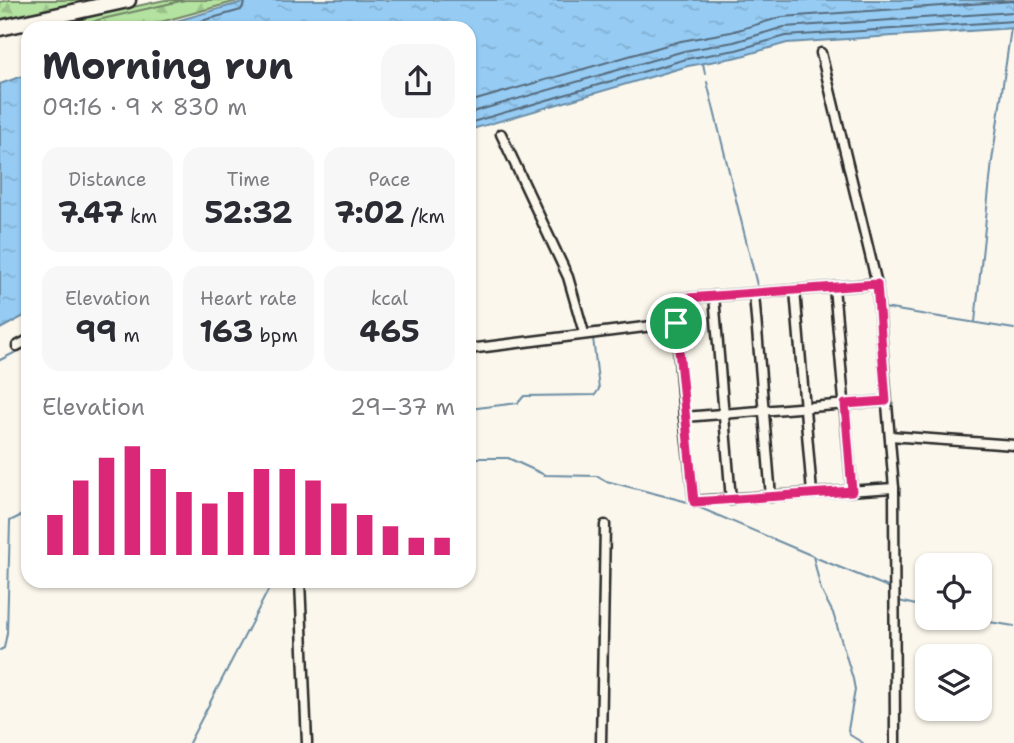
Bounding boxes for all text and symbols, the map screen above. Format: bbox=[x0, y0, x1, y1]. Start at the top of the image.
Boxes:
text: Morning run bbox=[42, 40, 293, 91]
button: share bbox=[381, 44, 455, 118]
text: 09:16 · 9 × 830 m bbox=[42, 92, 247, 122]
text: Distance bbox=[69, 167, 146, 192]
text: Time bbox=[227, 167, 270, 192]
text: Pace bbox=[369, 167, 410, 192]
text: 7.47 bbox=[58, 192, 124, 233]
text: 52:32 bbox=[204, 192, 293, 233]
text: 7:02 bbox=[334, 192, 404, 233]
text: km bbox=[124, 204, 157, 229]
text: /km bbox=[404, 204, 445, 229]
text: Elevation bbox=[65, 286, 150, 311]
text: Heart rate bbox=[200, 286, 297, 311]
text: kcal bbox=[371, 286, 408, 311]
pin bbox=[646, 293, 706, 353]
icon: arrive bbox=[657, 304, 695, 342]
text: 99 bbox=[75, 311, 117, 352]
text: 163 bbox=[199, 311, 253, 352]
text: 465 bbox=[359, 311, 420, 352]
text: m bbox=[117, 323, 140, 348]
text: bpm bbox=[253, 323, 298, 348]
text: Elevation bbox=[42, 392, 145, 422]
text: 29–37 m bbox=[350, 392, 455, 422]
map controls bbox=[915, 553, 992, 721]
button: locate bbox=[915, 553, 992, 630]
button: layers bbox=[915, 644, 992, 721]

